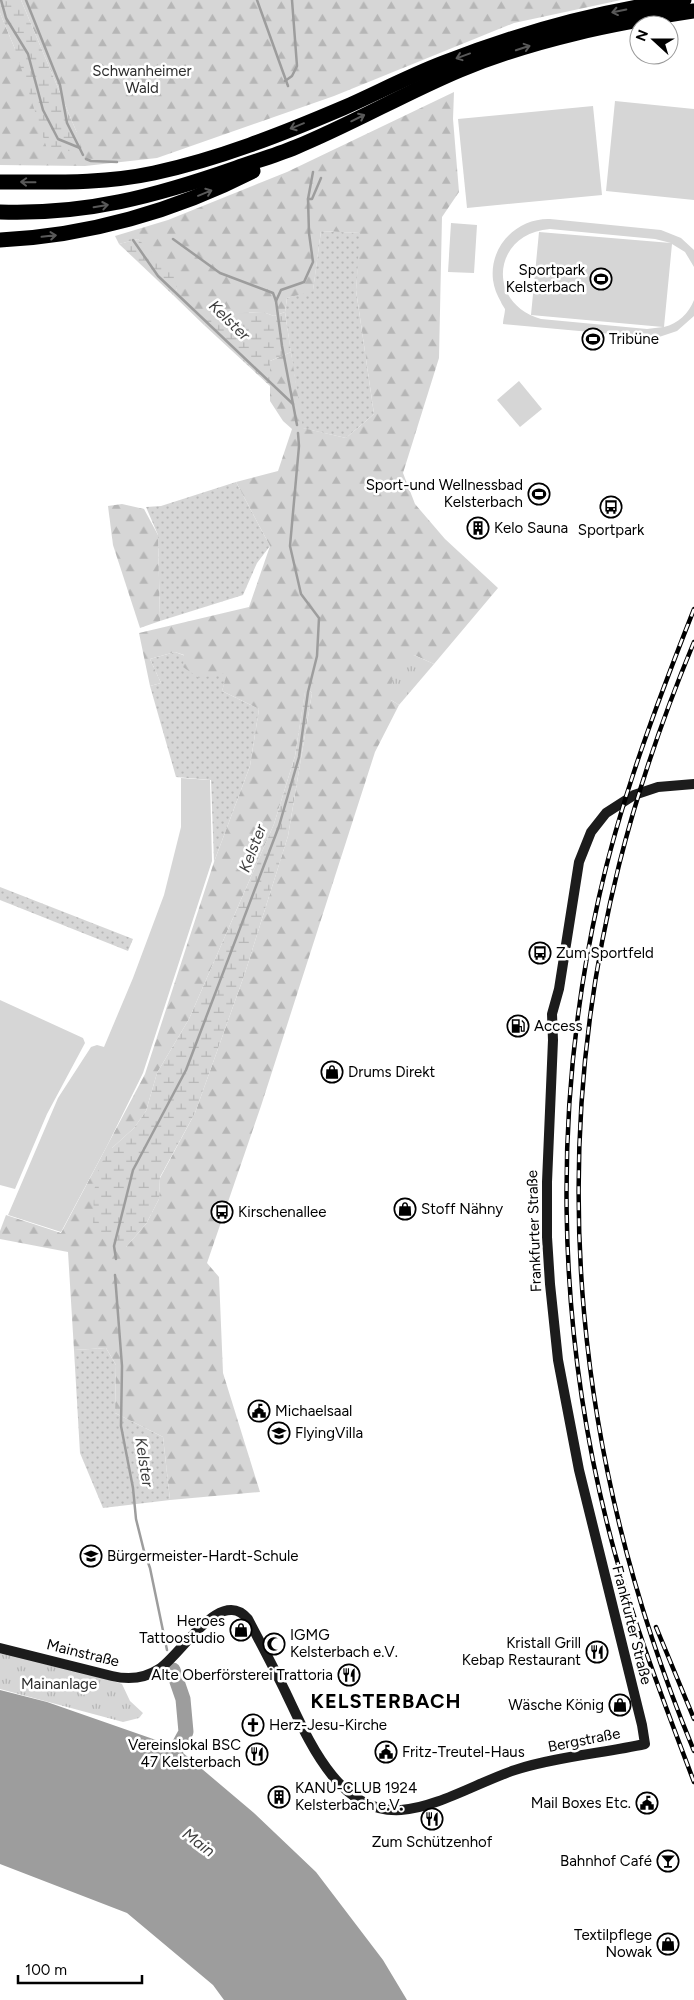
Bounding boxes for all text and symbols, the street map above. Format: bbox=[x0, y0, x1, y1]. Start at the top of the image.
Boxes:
one-way arrow bbox=[611, 7, 627, 16]
north arrow bbox=[629, 15, 679, 65]
text: N bbox=[632, 27, 652, 44]
one-way arrow bbox=[515, 43, 531, 53]
one-way arrow bbox=[455, 52, 471, 61]
park label: Schwanheimer Wald bbox=[92, 62, 192, 97]
one-way arrow bbox=[350, 113, 365, 123]
one-way arrow bbox=[290, 122, 305, 131]
one-way arrow bbox=[20, 177, 36, 187]
one-way arrow bbox=[197, 188, 212, 197]
one-way arrow bbox=[93, 201, 109, 211]
one-way arrow bbox=[40, 231, 56, 240]
place label: Sportpark Kelsterbach bbox=[506, 261, 586, 296]
sports icon: Sportpark Kelsterbach bbox=[589, 267, 613, 291]
water label: Kelster bbox=[205, 296, 255, 345]
sports icon: Tribüne bbox=[581, 327, 605, 351]
place label: Tribüne bbox=[609, 330, 659, 348]
place label: Sport-und Wellnessbad Kelsterbach bbox=[366, 476, 523, 511]
sports icon: Sport-und Wellnessbad Kelsterbach bbox=[527, 482, 551, 506]
bus stop icon: Sportpark bbox=[599, 495, 623, 519]
building icon: Kelo Sauna bbox=[466, 516, 490, 540]
place label: Kelo Sauna bbox=[494, 519, 568, 537]
place label: Sportpark bbox=[578, 521, 645, 539]
water label: Kelster bbox=[235, 821, 270, 875]
bus stop icon: Zum Sportfeld bbox=[528, 941, 552, 965]
place label: Zum Sportfeld bbox=[556, 944, 654, 962]
fuel station icon: Access bbox=[506, 1014, 530, 1038]
place label: Access bbox=[534, 1017, 582, 1035]
shop icon: Drums Direkt bbox=[320, 1060, 344, 1084]
place label: Drums Direkt bbox=[348, 1063, 436, 1081]
street label: Frankfurter Straße bbox=[523, 1170, 545, 1292]
shop icon: Stoff Nähny bbox=[393, 1197, 417, 1221]
bus stop icon: Kirschenallee bbox=[210, 1200, 234, 1224]
place label: Stoff Nähny bbox=[421, 1200, 503, 1218]
place label: Kirschenallee bbox=[238, 1203, 326, 1221]
public building icon: Michaelsaal bbox=[247, 1399, 271, 1423]
place label: Michaelsaal bbox=[275, 1402, 352, 1420]
school or university icon: FlyingVilla bbox=[267, 1421, 291, 1445]
place label: FlyingVilla bbox=[295, 1424, 363, 1442]
water label: Kelster bbox=[131, 1436, 158, 1489]
school or university icon: Bürgermeister-Hardt-Schule bbox=[79, 1544, 103, 1568]
place label: Bürgermeister-Hardt-Schule bbox=[107, 1547, 299, 1565]
street label: Frankfurter Straße bbox=[608, 1564, 656, 1686]
place label: Heroes Tattoostudio bbox=[139, 1612, 225, 1647]
shop icon: Heroes Tattoostudio bbox=[229, 1618, 253, 1642]
place label: IGMG Kelsterbach e.V. bbox=[290, 1626, 398, 1661]
mosque icon: IGMG Kelsterbach e.V. bbox=[262, 1632, 286, 1656]
place label: Kristall Grill Kebap Restaurant bbox=[462, 1634, 581, 1669]
street label: Mainstraße bbox=[45, 1635, 121, 1671]
restaurant icon: Kristall Grill Kebap Restaurant bbox=[585, 1640, 609, 1664]
restaurant icon: Alte Oberförsterei Trattoria bbox=[337, 1663, 361, 1687]
place label: Alte Oberförsterei Trattoria bbox=[151, 1666, 333, 1684]
park label: Mainanlage bbox=[21, 1675, 97, 1693]
district label: KELSTERBACH bbox=[311, 1689, 461, 1713]
shop icon: Wäsche König bbox=[608, 1693, 632, 1717]
place label: Wäsche König bbox=[508, 1696, 604, 1714]
church icon: Herz-Jesu-Kirche bbox=[241, 1713, 265, 1737]
place label: Herz-Jesu-Kirche bbox=[269, 1716, 387, 1734]
street label: Bergstraße bbox=[546, 1724, 622, 1756]
place label: Vereinslokal BSC 47 Kelsterbach bbox=[128, 1736, 241, 1771]
public building icon: Fritz-Treutel-Haus bbox=[374, 1740, 398, 1764]
restaurant icon: Vereinslokal BSC 47 Kelsterbach bbox=[245, 1742, 269, 1766]
place label: Fritz-Treutel-Haus bbox=[402, 1743, 525, 1761]
place label: KANU-CLUB 1924 Kelsterbach e.V. bbox=[295, 1779, 417, 1814]
building icon: KANU-CLUB 1924 Kelsterbach e.V. bbox=[267, 1785, 291, 1809]
public building icon: Mail Boxes Etc. bbox=[635, 1791, 659, 1815]
place label: Mail Boxes Etc. bbox=[531, 1794, 631, 1812]
restaurant icon: Zum Schützenhof bbox=[420, 1807, 444, 1831]
water label: Main bbox=[179, 1824, 219, 1861]
place label: Zum Schützenhof bbox=[372, 1833, 493, 1851]
bar icon: Bahnhof Café bbox=[656, 1849, 680, 1873]
place label: Bahnhof Café bbox=[560, 1852, 652, 1870]
place label: Textilpflege Nowak bbox=[574, 1926, 653, 1961]
shop icon: Textilpflege Nowak bbox=[656, 1932, 680, 1956]
scale bar bbox=[18, 1952, 141, 1984]
text: 100 m bbox=[25, 1961, 67, 1979]

